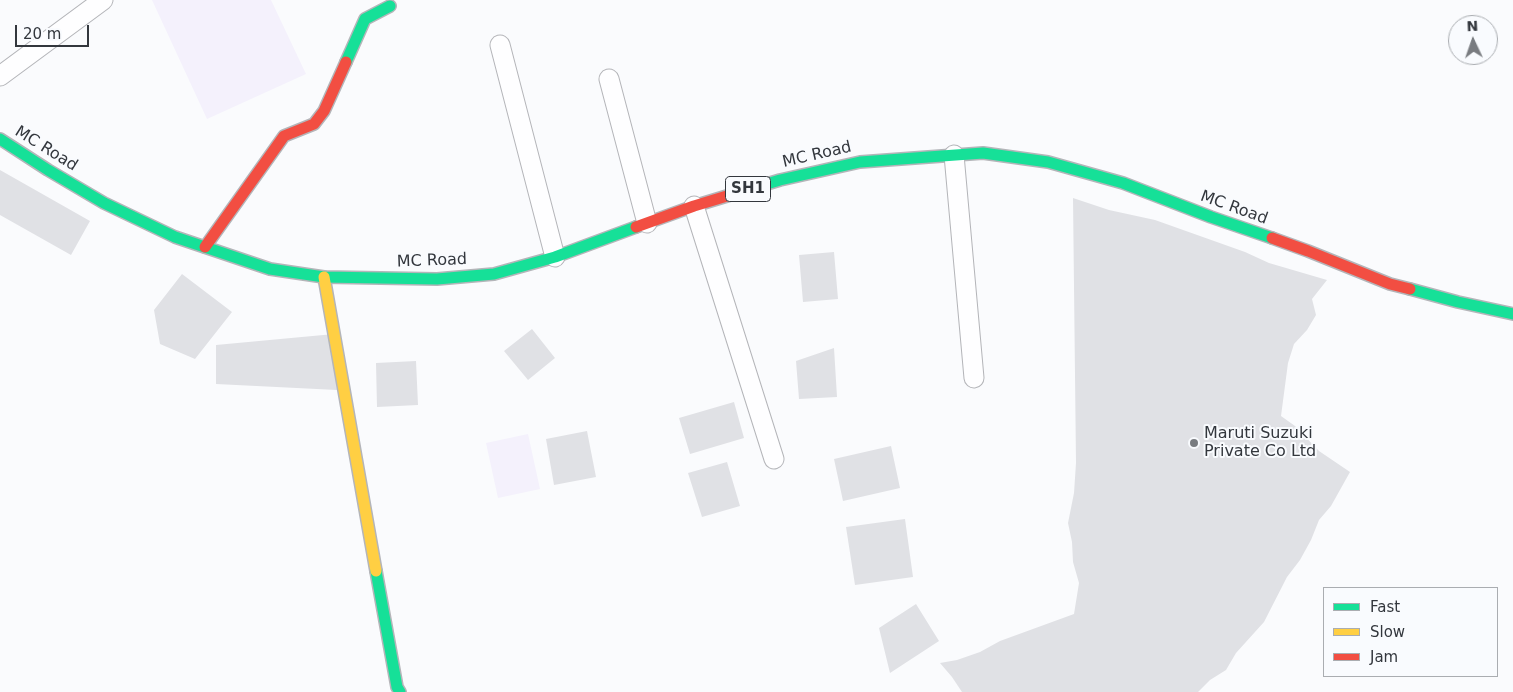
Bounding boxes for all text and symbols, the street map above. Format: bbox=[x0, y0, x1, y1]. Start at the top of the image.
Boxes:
scale bar bbox=[18, 15, 91, 47]
north arrow bbox=[1448, 15, 1498, 65]
text: N bbox=[1466, 18, 1479, 34]
text: 20 m bbox=[23, 25, 61, 43]
street label: MC Road bbox=[11, 122, 81, 176]
street label: MC Road bbox=[781, 138, 853, 172]
road number: SH1 bbox=[726, 176, 770, 202]
street label: MC Road bbox=[1198, 187, 1270, 229]
street label: MC Road bbox=[397, 250, 467, 272]
place label: Maruti Suzuki Private Co Ltd bbox=[1204, 424, 1316, 462]
marker: Maruti Suzuki Private Co Ltd bbox=[1188, 437, 1200, 449]
legend bbox=[1323, 587, 1498, 677]
text: Fast bbox=[1370, 598, 1400, 616]
text: Slow bbox=[1370, 623, 1405, 641]
text: Jam bbox=[1370, 648, 1398, 666]

